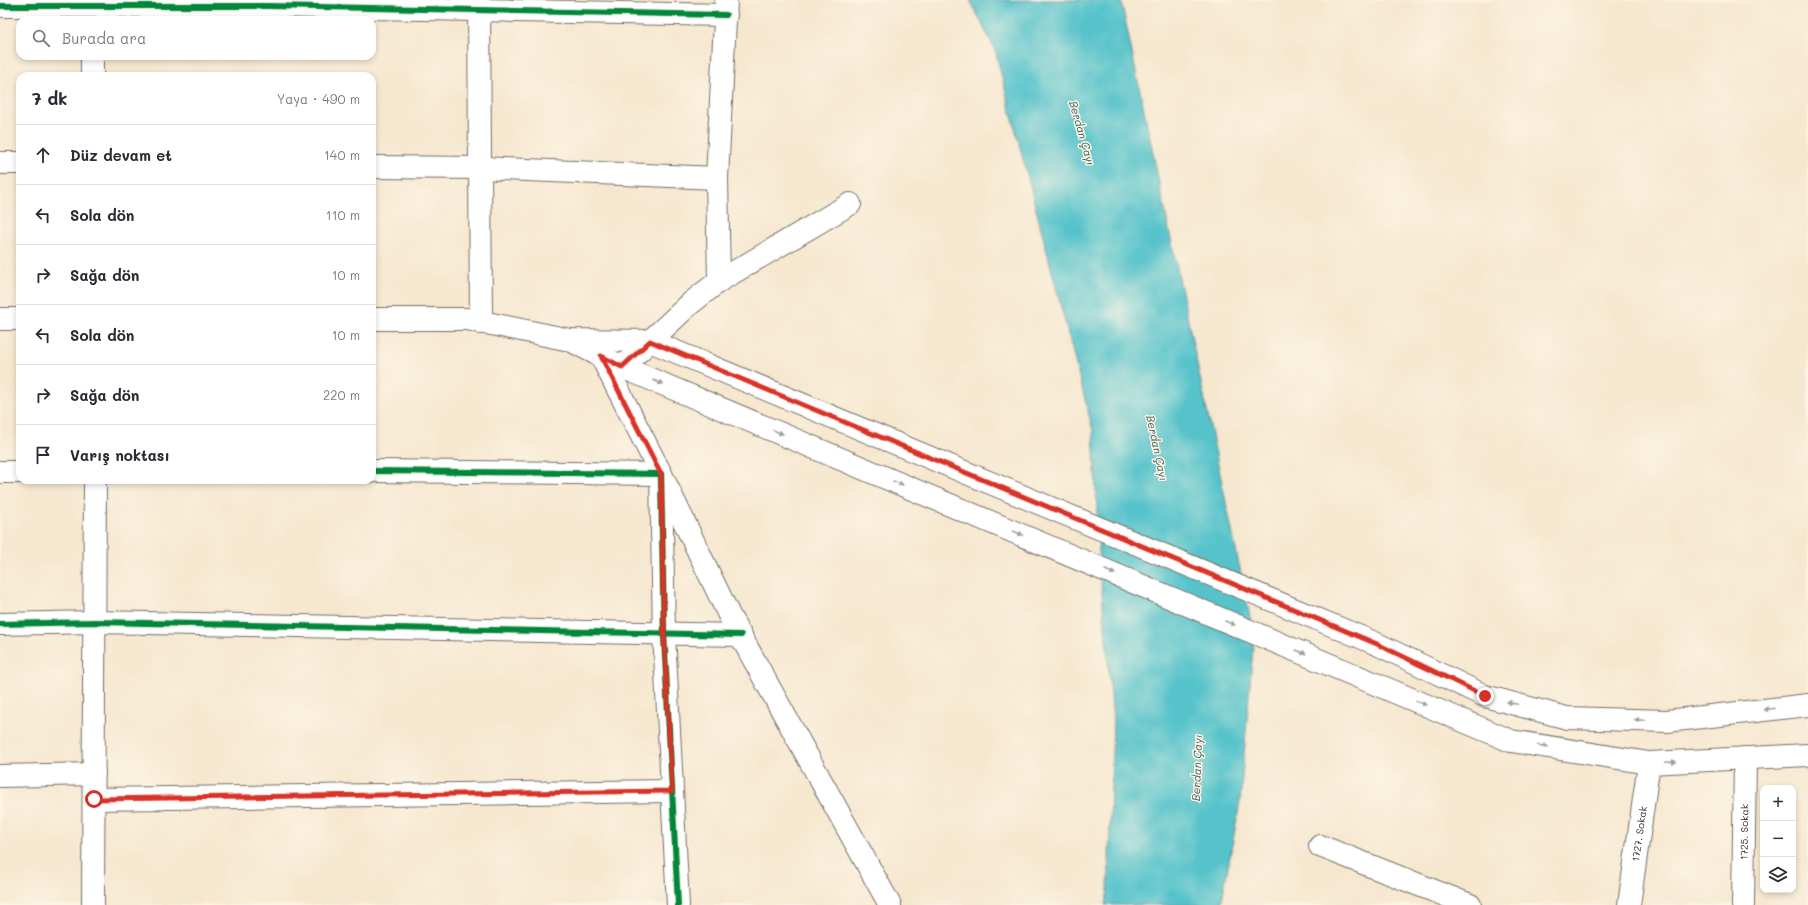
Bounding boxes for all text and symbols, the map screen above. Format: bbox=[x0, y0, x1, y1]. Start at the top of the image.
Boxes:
search box bbox=[16, 16, 376, 60]
icon: search bbox=[30, 27, 52, 49]
text: Burada ara bbox=[62, 28, 146, 48]
text: 7 dk bbox=[32, 87, 68, 109]
text: Yaya · 490 m bbox=[277, 90, 360, 107]
water label: Berdan Çayı bbox=[1066, 99, 1099, 167]
icon: ahead bbox=[32, 144, 54, 166]
text: Düz devam et bbox=[70, 145, 172, 165]
text: 140 m bbox=[324, 146, 360, 163]
icon: left bbox=[32, 204, 54, 226]
text: Sola dön bbox=[70, 205, 134, 225]
text: 110 m bbox=[326, 206, 360, 223]
icon: right bbox=[32, 264, 54, 286]
text: Sağa dön bbox=[70, 265, 139, 285]
text: 10 m bbox=[332, 266, 360, 283]
icon: left bbox=[32, 324, 54, 346]
text: Sola dön bbox=[70, 325, 134, 345]
text: 10 m bbox=[332, 326, 360, 343]
one-way arrow bbox=[653, 379, 664, 385]
icon: right bbox=[32, 384, 54, 406]
text: Sağa dön bbox=[70, 385, 139, 405]
text: 220 m bbox=[323, 386, 360, 403]
water label: Berdan Çayı bbox=[1143, 414, 1172, 482]
one-way arrow bbox=[773, 430, 785, 436]
icon: arrive bbox=[32, 444, 54, 466]
text: Varış noktası bbox=[70, 445, 170, 465]
one-way arrow bbox=[892, 480, 904, 486]
one-way arrow bbox=[1012, 530, 1023, 536]
one-way arrow bbox=[1105, 569, 1116, 575]
one-way arrow bbox=[1225, 620, 1237, 626]
one-way arrow bbox=[1295, 650, 1307, 656]
route end bbox=[1476, 687, 1494, 705]
one-way arrow bbox=[1415, 700, 1426, 706]
one-way arrow bbox=[1506, 700, 1518, 706]
one-way arrow bbox=[1763, 706, 1775, 713]
one-way arrow bbox=[1633, 717, 1646, 723]
water label: Berdan Çayı bbox=[1188, 734, 1205, 801]
one-way arrow bbox=[1537, 743, 1549, 749]
one-way arrow bbox=[1665, 759, 1678, 765]
map controls bbox=[1760, 785, 1796, 893]
button: + bbox=[1760, 785, 1796, 821]
route start bbox=[85, 790, 103, 808]
street label: 1725. Sokak bbox=[1737, 804, 1751, 860]
street label: 1727. Sokak bbox=[1628, 805, 1650, 862]
button: − bbox=[1760, 821, 1796, 857]
button: layers bbox=[1760, 857, 1796, 893]

